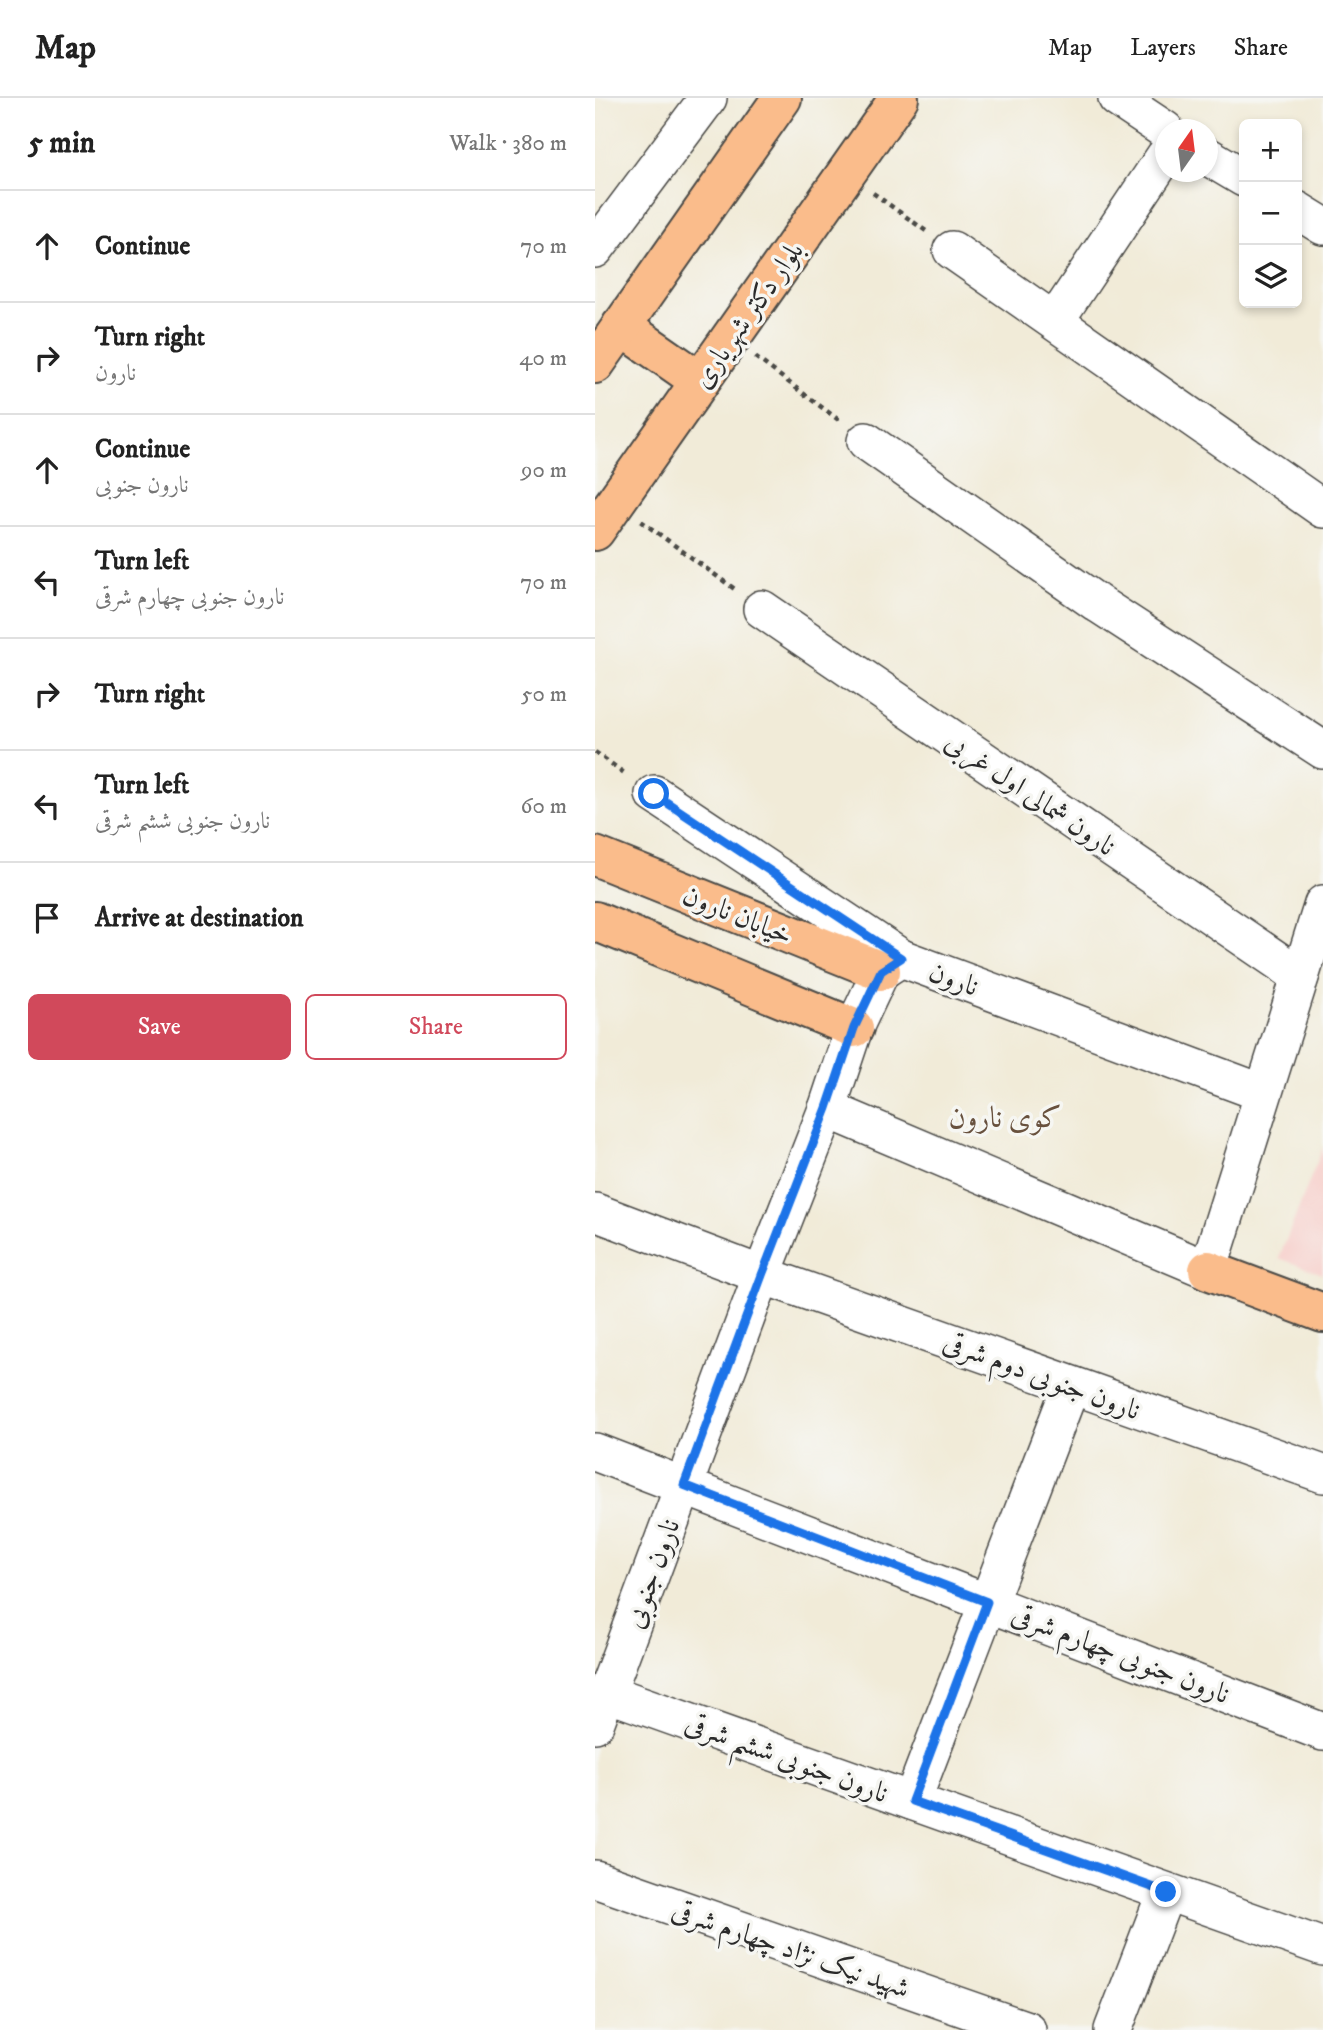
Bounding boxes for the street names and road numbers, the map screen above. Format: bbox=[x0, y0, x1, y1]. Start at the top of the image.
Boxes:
street label: بلوار دکتر شهریاری bbox=[685, 235, 812, 395]
street label: نارون شمالی اول غربی bbox=[938, 724, 1122, 865]
street label: خیابان نارون bbox=[677, 878, 798, 953]
street label: نارون bbox=[924, 954, 983, 1004]
street label: نارون جنوبی دوم شرقی bbox=[936, 1325, 1145, 1434]
street label: نارون جنوبی bbox=[616, 1514, 689, 1633]
street label: نارون جنوبی چهارم شرقی bbox=[1004, 1597, 1234, 1718]
street label: نارون جنوبی ششم شرقی bbox=[677, 1705, 893, 1820]
street label: شهید نیک نژاد چهارم شرقی bbox=[665, 1892, 914, 2012]

